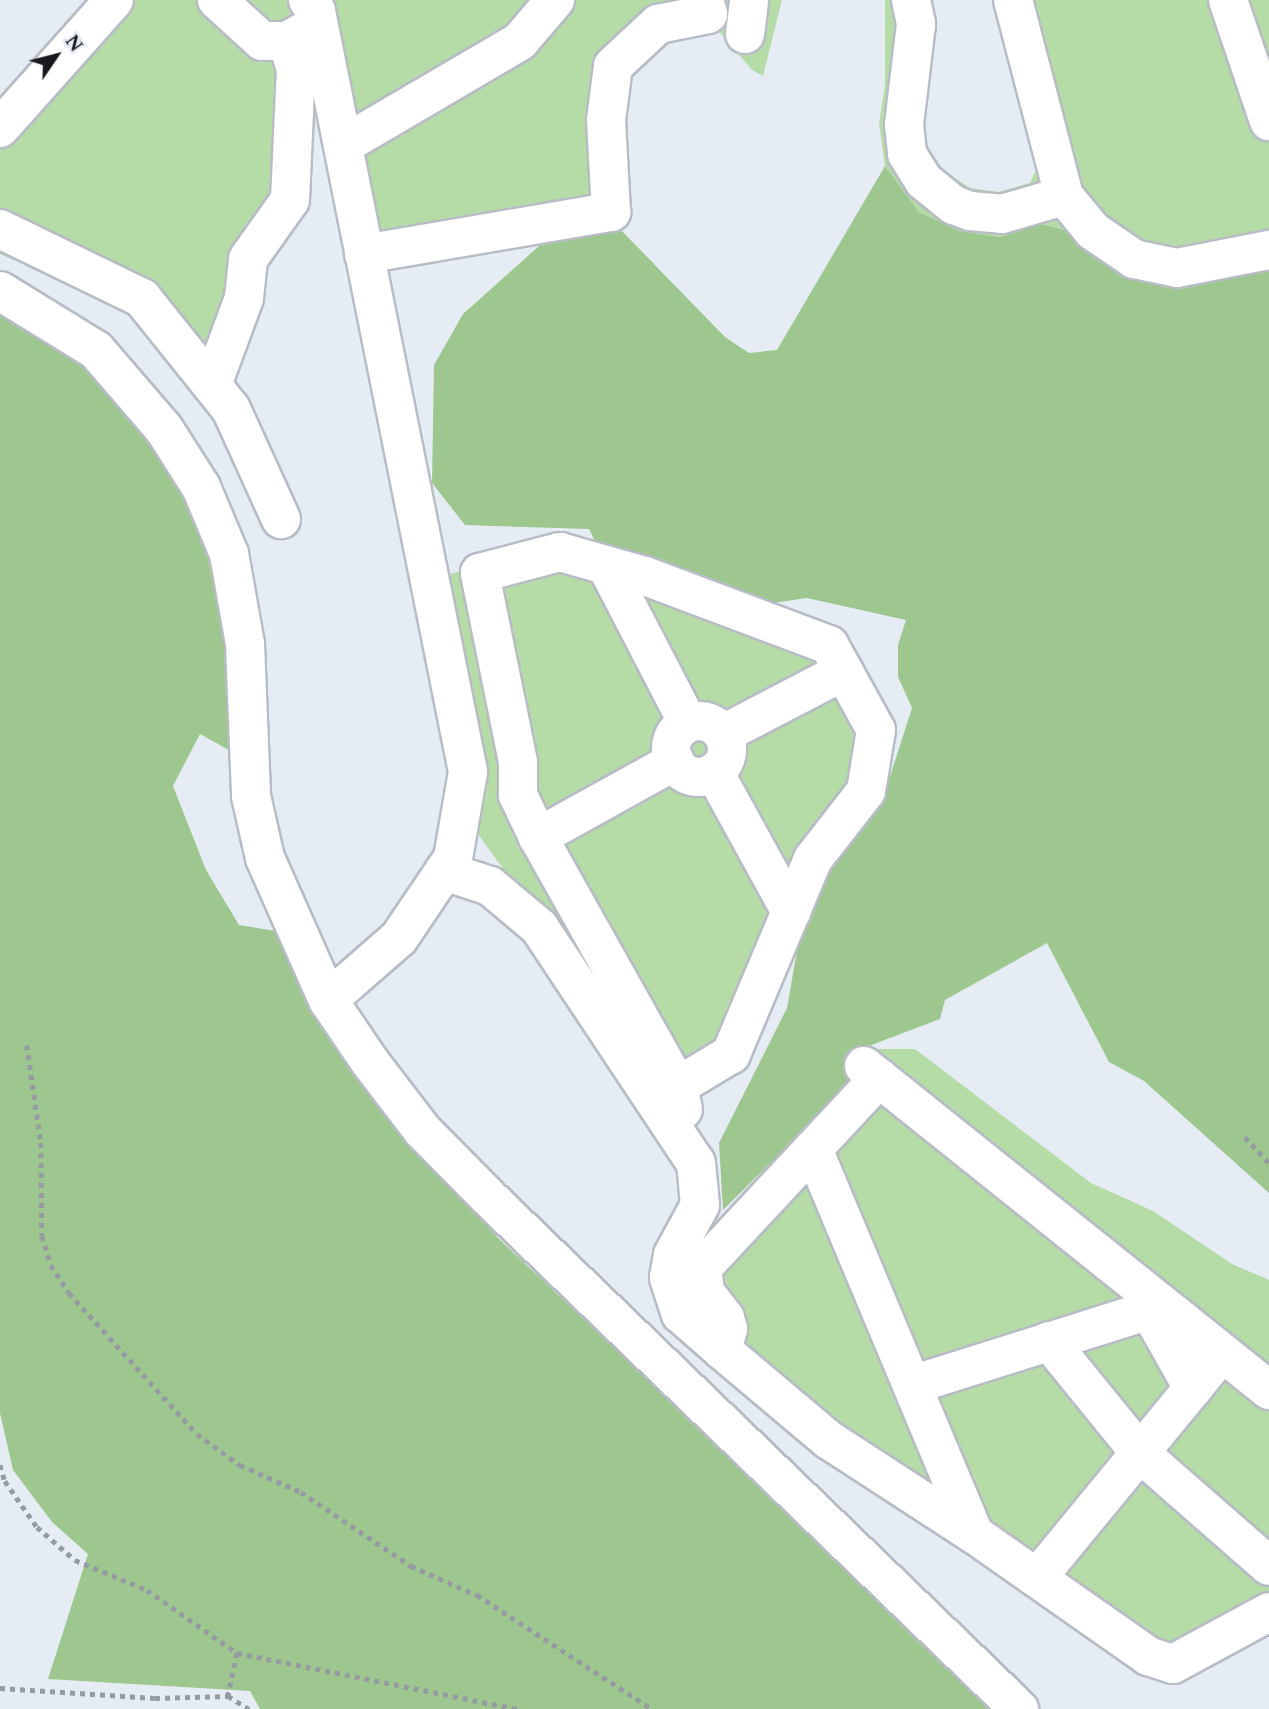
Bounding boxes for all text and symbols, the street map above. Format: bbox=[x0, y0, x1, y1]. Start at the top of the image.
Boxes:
north arrow bbox=[21, 21, 91, 91]
text: N bbox=[57, 29, 90, 58]

